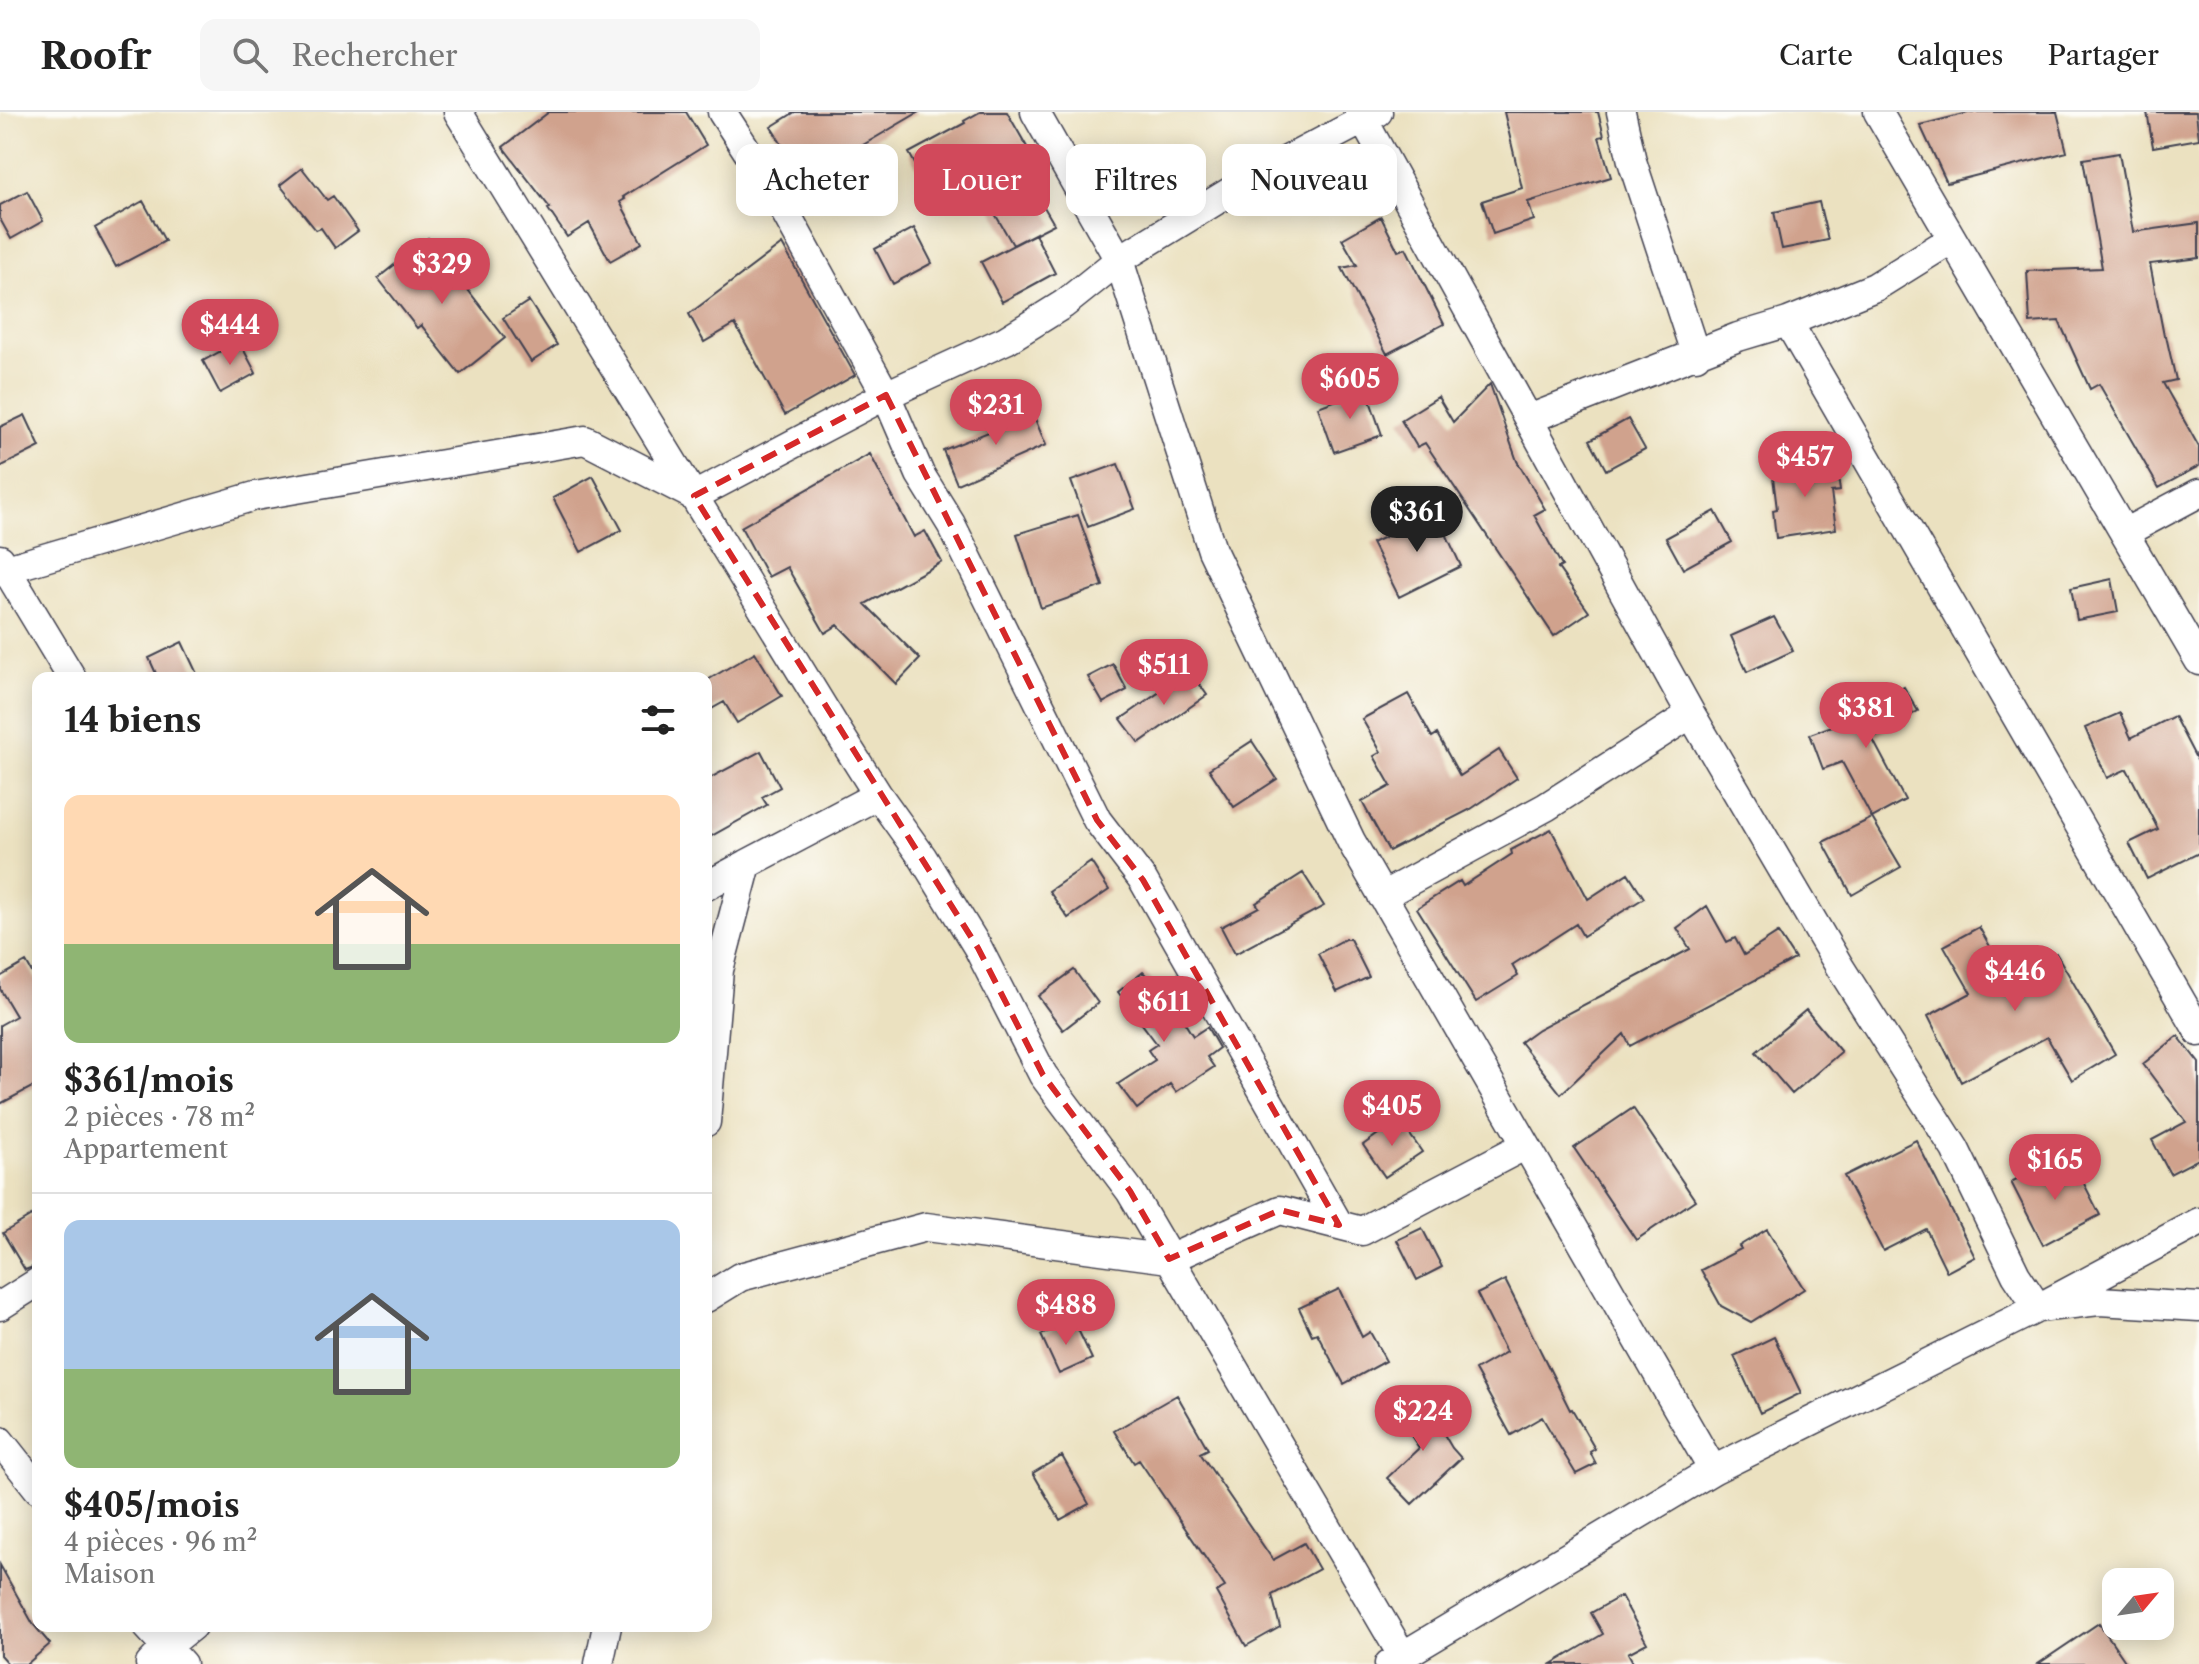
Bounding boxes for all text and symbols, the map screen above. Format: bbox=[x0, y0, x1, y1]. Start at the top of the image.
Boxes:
search box bbox=[200, 19, 760, 91]
text: Roofr bbox=[40, 32, 152, 79]
icon: search bbox=[228, 33, 272, 77]
text: Rechercher bbox=[292, 37, 458, 74]
text: Carte bbox=[1779, 38, 1853, 72]
text: Calques bbox=[1897, 38, 2004, 72]
text: Partager bbox=[2048, 38, 2159, 72]
chip: Acheter bbox=[736, 144, 898, 216]
chip: Louer bbox=[914, 144, 1050, 216]
chip: Filtres bbox=[1066, 144, 1206, 216]
chip: Nouveau bbox=[1222, 144, 1397, 216]
pin: $329 bbox=[395, 238, 489, 306]
text: $329 bbox=[412, 248, 472, 280]
pin: $444 bbox=[183, 299, 277, 367]
text: $444 bbox=[200, 309, 260, 341]
pin: $605 bbox=[1303, 353, 1397, 421]
text: $605 bbox=[1320, 363, 1380, 395]
pin: $231 bbox=[949, 379, 1043, 447]
text: $231 bbox=[968, 389, 1024, 421]
pin: $457 bbox=[1758, 431, 1852, 499]
text: $457 bbox=[1776, 441, 1834, 473]
pin: $361 bbox=[1370, 486, 1464, 554]
text: $361 bbox=[1389, 496, 1445, 528]
pin: $511 bbox=[1117, 639, 1211, 707]
text: $511 bbox=[1138, 649, 1190, 681]
pin: $381 bbox=[1819, 682, 1913, 750]
text: $381 bbox=[1838, 692, 1894, 724]
icon: filters bbox=[636, 698, 680, 742]
text: 14 biens bbox=[64, 699, 202, 741]
icon: home bbox=[300, 847, 444, 991]
pin: $446 bbox=[1968, 945, 2062, 1013]
text: $446 bbox=[1985, 955, 2045, 987]
pin: $611 bbox=[1117, 976, 1211, 1044]
text: $611 bbox=[1137, 986, 1191, 1018]
text: $361/mois bbox=[64, 1059, 234, 1101]
pin: $405 bbox=[1345, 1080, 1439, 1148]
text: $405 bbox=[1362, 1090, 1422, 1122]
text: 2 pièces · 78 m² bbox=[64, 1101, 255, 1133]
text: Appartement bbox=[64, 1133, 228, 1165]
pin: $165 bbox=[2008, 1134, 2102, 1202]
text: $165 bbox=[2027, 1144, 2083, 1176]
icon: home bbox=[300, 1272, 444, 1416]
pin: $488 bbox=[1019, 1279, 1113, 1347]
text: $488 bbox=[1035, 1289, 1097, 1321]
pin: $224 bbox=[1376, 1385, 1470, 1453]
text: $224 bbox=[1393, 1395, 1453, 1427]
text: $405/mois bbox=[64, 1484, 240, 1526]
text: 4 pièces · 96 m² bbox=[64, 1526, 257, 1558]
text: Maison bbox=[64, 1558, 155, 1590]
north arrow bbox=[2102, 1568, 2174, 1640]
map controls bbox=[2102, 1568, 2174, 1640]

